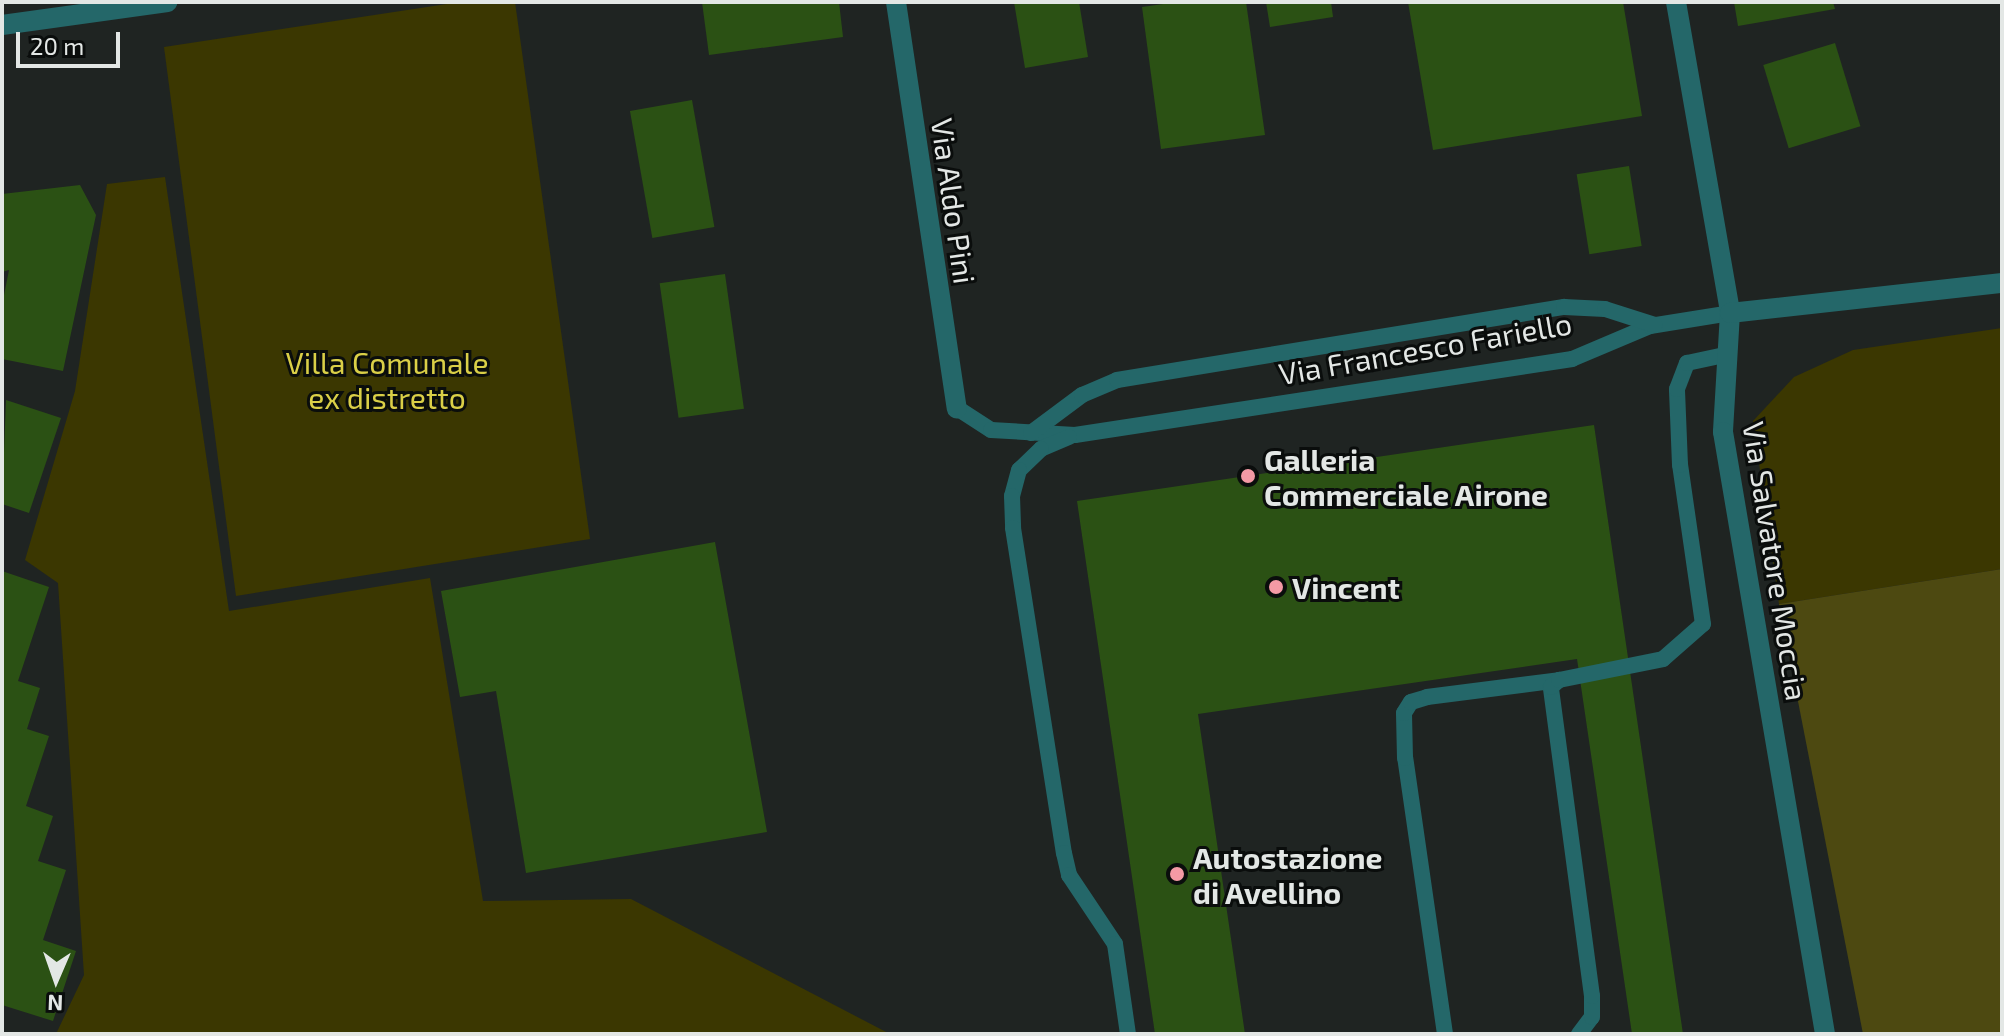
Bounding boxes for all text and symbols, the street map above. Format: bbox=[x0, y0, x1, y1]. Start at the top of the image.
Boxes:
scale bar bbox=[20, 16, 124, 66]
text: 20 m bbox=[30, 31, 84, 60]
street label: Via Aldo Pini bbox=[925, 116, 983, 286]
street label: Via Francesco Fariello bbox=[1276, 305, 1574, 391]
park label: Villa Comunale ex distretto bbox=[285, 344, 489, 414]
street label: Via Salvatore Moccia bbox=[1736, 419, 1816, 703]
place label: Galleria Commerciale Airone bbox=[1264, 441, 1549, 512]
marker: Galleria Commerciale Airone bbox=[1239, 467, 1257, 485]
place label: Vincent bbox=[1292, 569, 1400, 605]
marker: Vincent bbox=[1267, 578, 1285, 596]
place label: Autostazione di Avellino bbox=[1193, 839, 1382, 910]
marker: Autostazione di Avellino bbox=[1168, 865, 1186, 883]
north arrow bbox=[16, 940, 96, 1020]
text: N bbox=[47, 991, 64, 1017]

